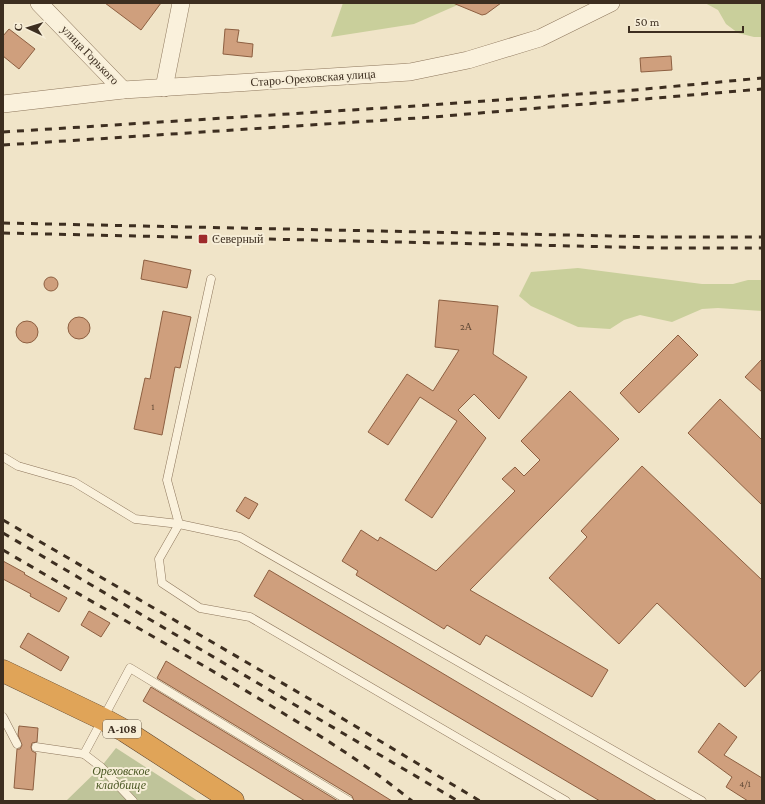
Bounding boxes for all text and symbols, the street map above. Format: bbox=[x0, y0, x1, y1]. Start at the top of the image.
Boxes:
north arrow bbox=[8, 8, 48, 48]
scale bar bbox=[629, 8, 743, 34]
text: 50 m bbox=[635, 15, 660, 29]
street label: улица Горького bbox=[58, 22, 122, 88]
text: С bbox=[12, 23, 24, 32]
street label: Старо-Ореховская улица bbox=[250, 67, 377, 89]
place label: Северный bbox=[212, 232, 264, 246]
marker: Северный bbox=[197, 233, 209, 245]
house number: 2А bbox=[460, 321, 473, 332]
house number: 1 bbox=[151, 401, 155, 412]
road number: А-108 bbox=[103, 720, 141, 738]
park label: Ореховское кладбище bbox=[92, 764, 151, 792]
house number: 4/1 bbox=[739, 778, 751, 789]

